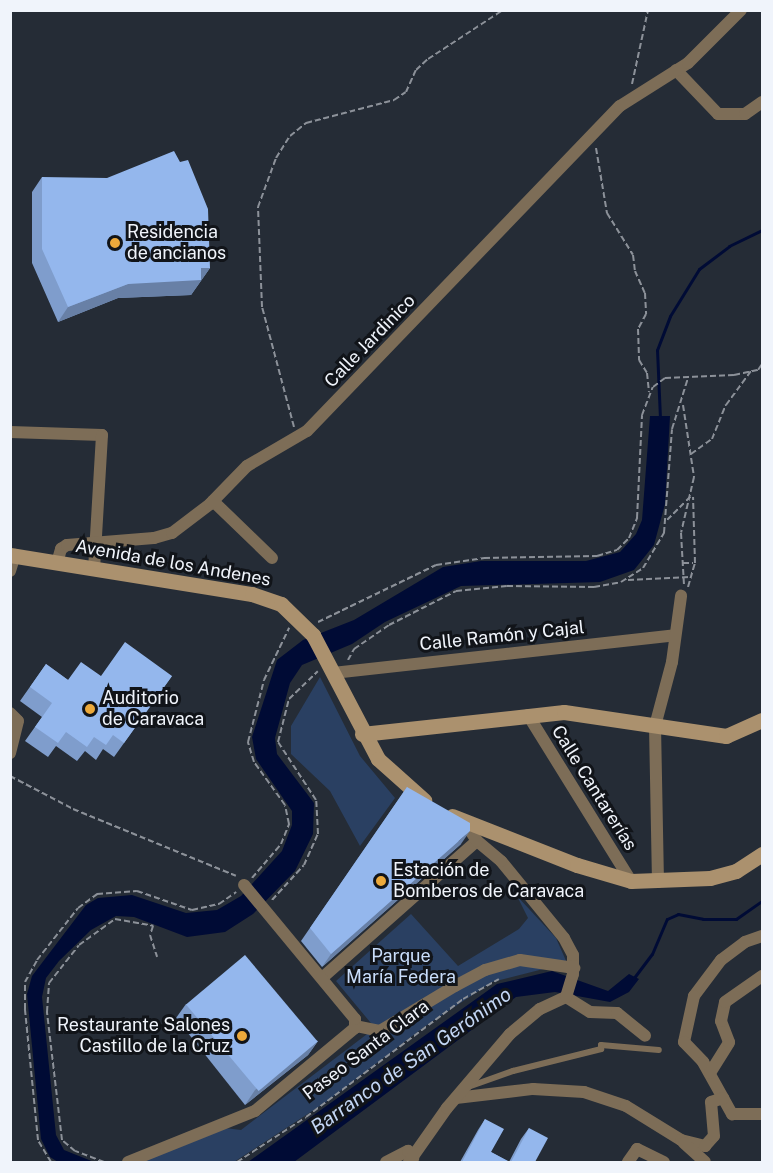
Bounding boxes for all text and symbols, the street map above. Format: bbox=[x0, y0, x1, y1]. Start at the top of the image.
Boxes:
place label: Residencia de ancianos bbox=[127, 222, 226, 264]
marker: Residencia de ancianos bbox=[108, 236, 122, 250]
street label: Calle Jardinico bbox=[320, 290, 420, 392]
street label: Avenida de los Andenes bbox=[73, 535, 273, 591]
street label: Calle Ramón y Cajal bbox=[418, 617, 586, 655]
place label: Auditorio de Caravaca bbox=[102, 688, 204, 730]
marker: Auditorio de Caravaca bbox=[83, 702, 97, 716]
street label: Calle Cantarerías bbox=[547, 721, 641, 855]
place label: Estación de Bomberos de Caravaca bbox=[393, 860, 585, 902]
marker: Estación de Bomberos de Caravaca bbox=[374, 874, 388, 888]
park label: Parque María Federa bbox=[346, 946, 456, 988]
water label: Barranco de San Gerónimo bbox=[306, 982, 516, 1140]
street label: Paseo Santa Clara bbox=[299, 995, 433, 1105]
place label: Restaurante Salones Castillo de la Cruz bbox=[57, 1015, 230, 1058]
marker: Restaurante Salones Castillo de la Cruz bbox=[235, 1029, 249, 1043]

